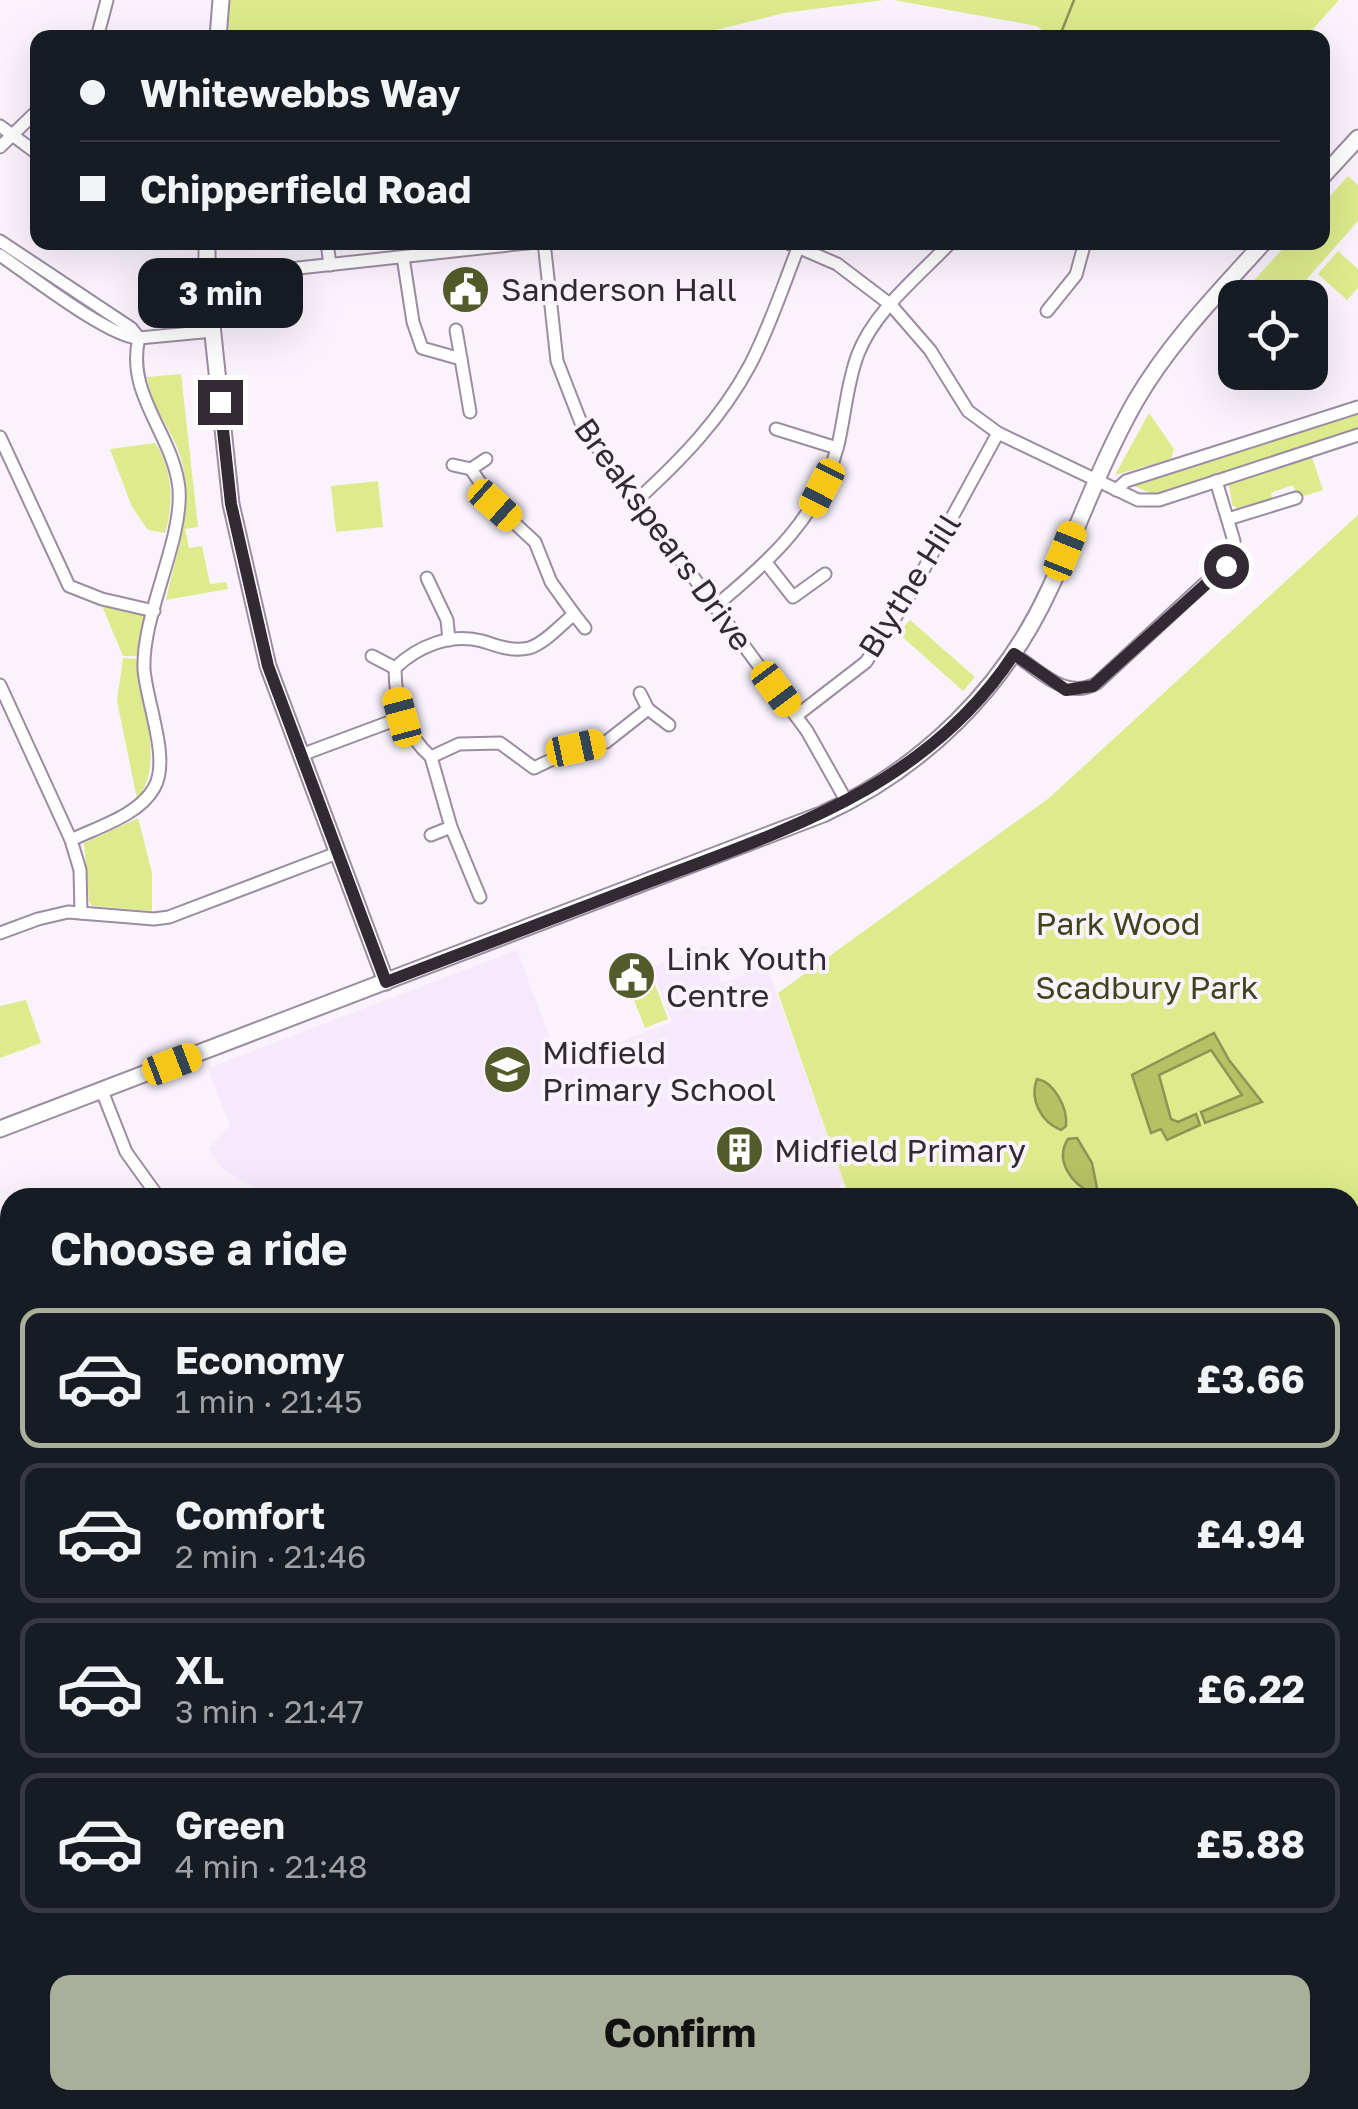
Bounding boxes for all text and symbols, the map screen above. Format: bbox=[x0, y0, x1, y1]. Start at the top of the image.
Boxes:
text: Whitewebbs Way bbox=[140, 70, 460, 115]
text: Chipperfield Road bbox=[140, 166, 471, 211]
callout: 3 min bbox=[138, 257, 302, 327]
public building icon: Sanderson Hall bbox=[440, 263, 492, 315]
place label: Sanderson Hall bbox=[501, 270, 737, 308]
text: 3 min bbox=[179, 274, 262, 312]
map controls bbox=[1218, 280, 1328, 390]
button: locate bbox=[1218, 280, 1328, 390]
route end bbox=[198, 380, 243, 425]
street label: Breakspears Drive bbox=[567, 410, 761, 658]
car bbox=[795, 454, 849, 522]
car bbox=[463, 474, 527, 536]
street label: Blythe Hill bbox=[850, 506, 968, 664]
car bbox=[1040, 518, 1090, 584]
route start bbox=[1204, 544, 1249, 589]
car bbox=[746, 656, 806, 722]
car bbox=[380, 684, 424, 750]
car bbox=[544, 727, 608, 769]
park label: Park Wood bbox=[1036, 904, 1200, 942]
place label: Link Youth Centre bbox=[666, 939, 828, 1014]
public building icon: Link Youth Centre bbox=[605, 950, 657, 1002]
park label: Scadbury Park bbox=[1035, 968, 1259, 1006]
place label: Midfield Primary School bbox=[542, 1033, 776, 1108]
car bbox=[139, 1039, 205, 1089]
school or university icon: Midfield Primary School bbox=[481, 1044, 533, 1096]
building icon: Midfield Primary bbox=[713, 1124, 765, 1176]
place label: Midfield Primary bbox=[774, 1131, 1026, 1169]
text: Choose a ride bbox=[50, 1221, 348, 1275]
icon: car bbox=[55, 1333, 145, 1423]
text: Economy bbox=[175, 1337, 344, 1382]
text: £3.66 bbox=[1196, 1356, 1305, 1401]
text: 1 min · 21:45 bbox=[175, 1382, 362, 1420]
icon: car bbox=[55, 1488, 145, 1578]
text: Comfort bbox=[175, 1492, 325, 1537]
text: £4.94 bbox=[1196, 1511, 1305, 1556]
text: 2 min · 21:46 bbox=[175, 1537, 366, 1575]
icon: car bbox=[55, 1643, 145, 1733]
text: XL bbox=[175, 1647, 224, 1692]
text: £6.22 bbox=[1197, 1666, 1305, 1711]
text: 3 min · 21:47 bbox=[175, 1692, 364, 1730]
icon: car bbox=[55, 1798, 145, 1888]
text: Green bbox=[175, 1802, 285, 1847]
text: £5.88 bbox=[1196, 1821, 1305, 1866]
text: 4 min · 21:48 bbox=[175, 1847, 367, 1885]
button: Confirm bbox=[50, 1975, 1310, 2090]

